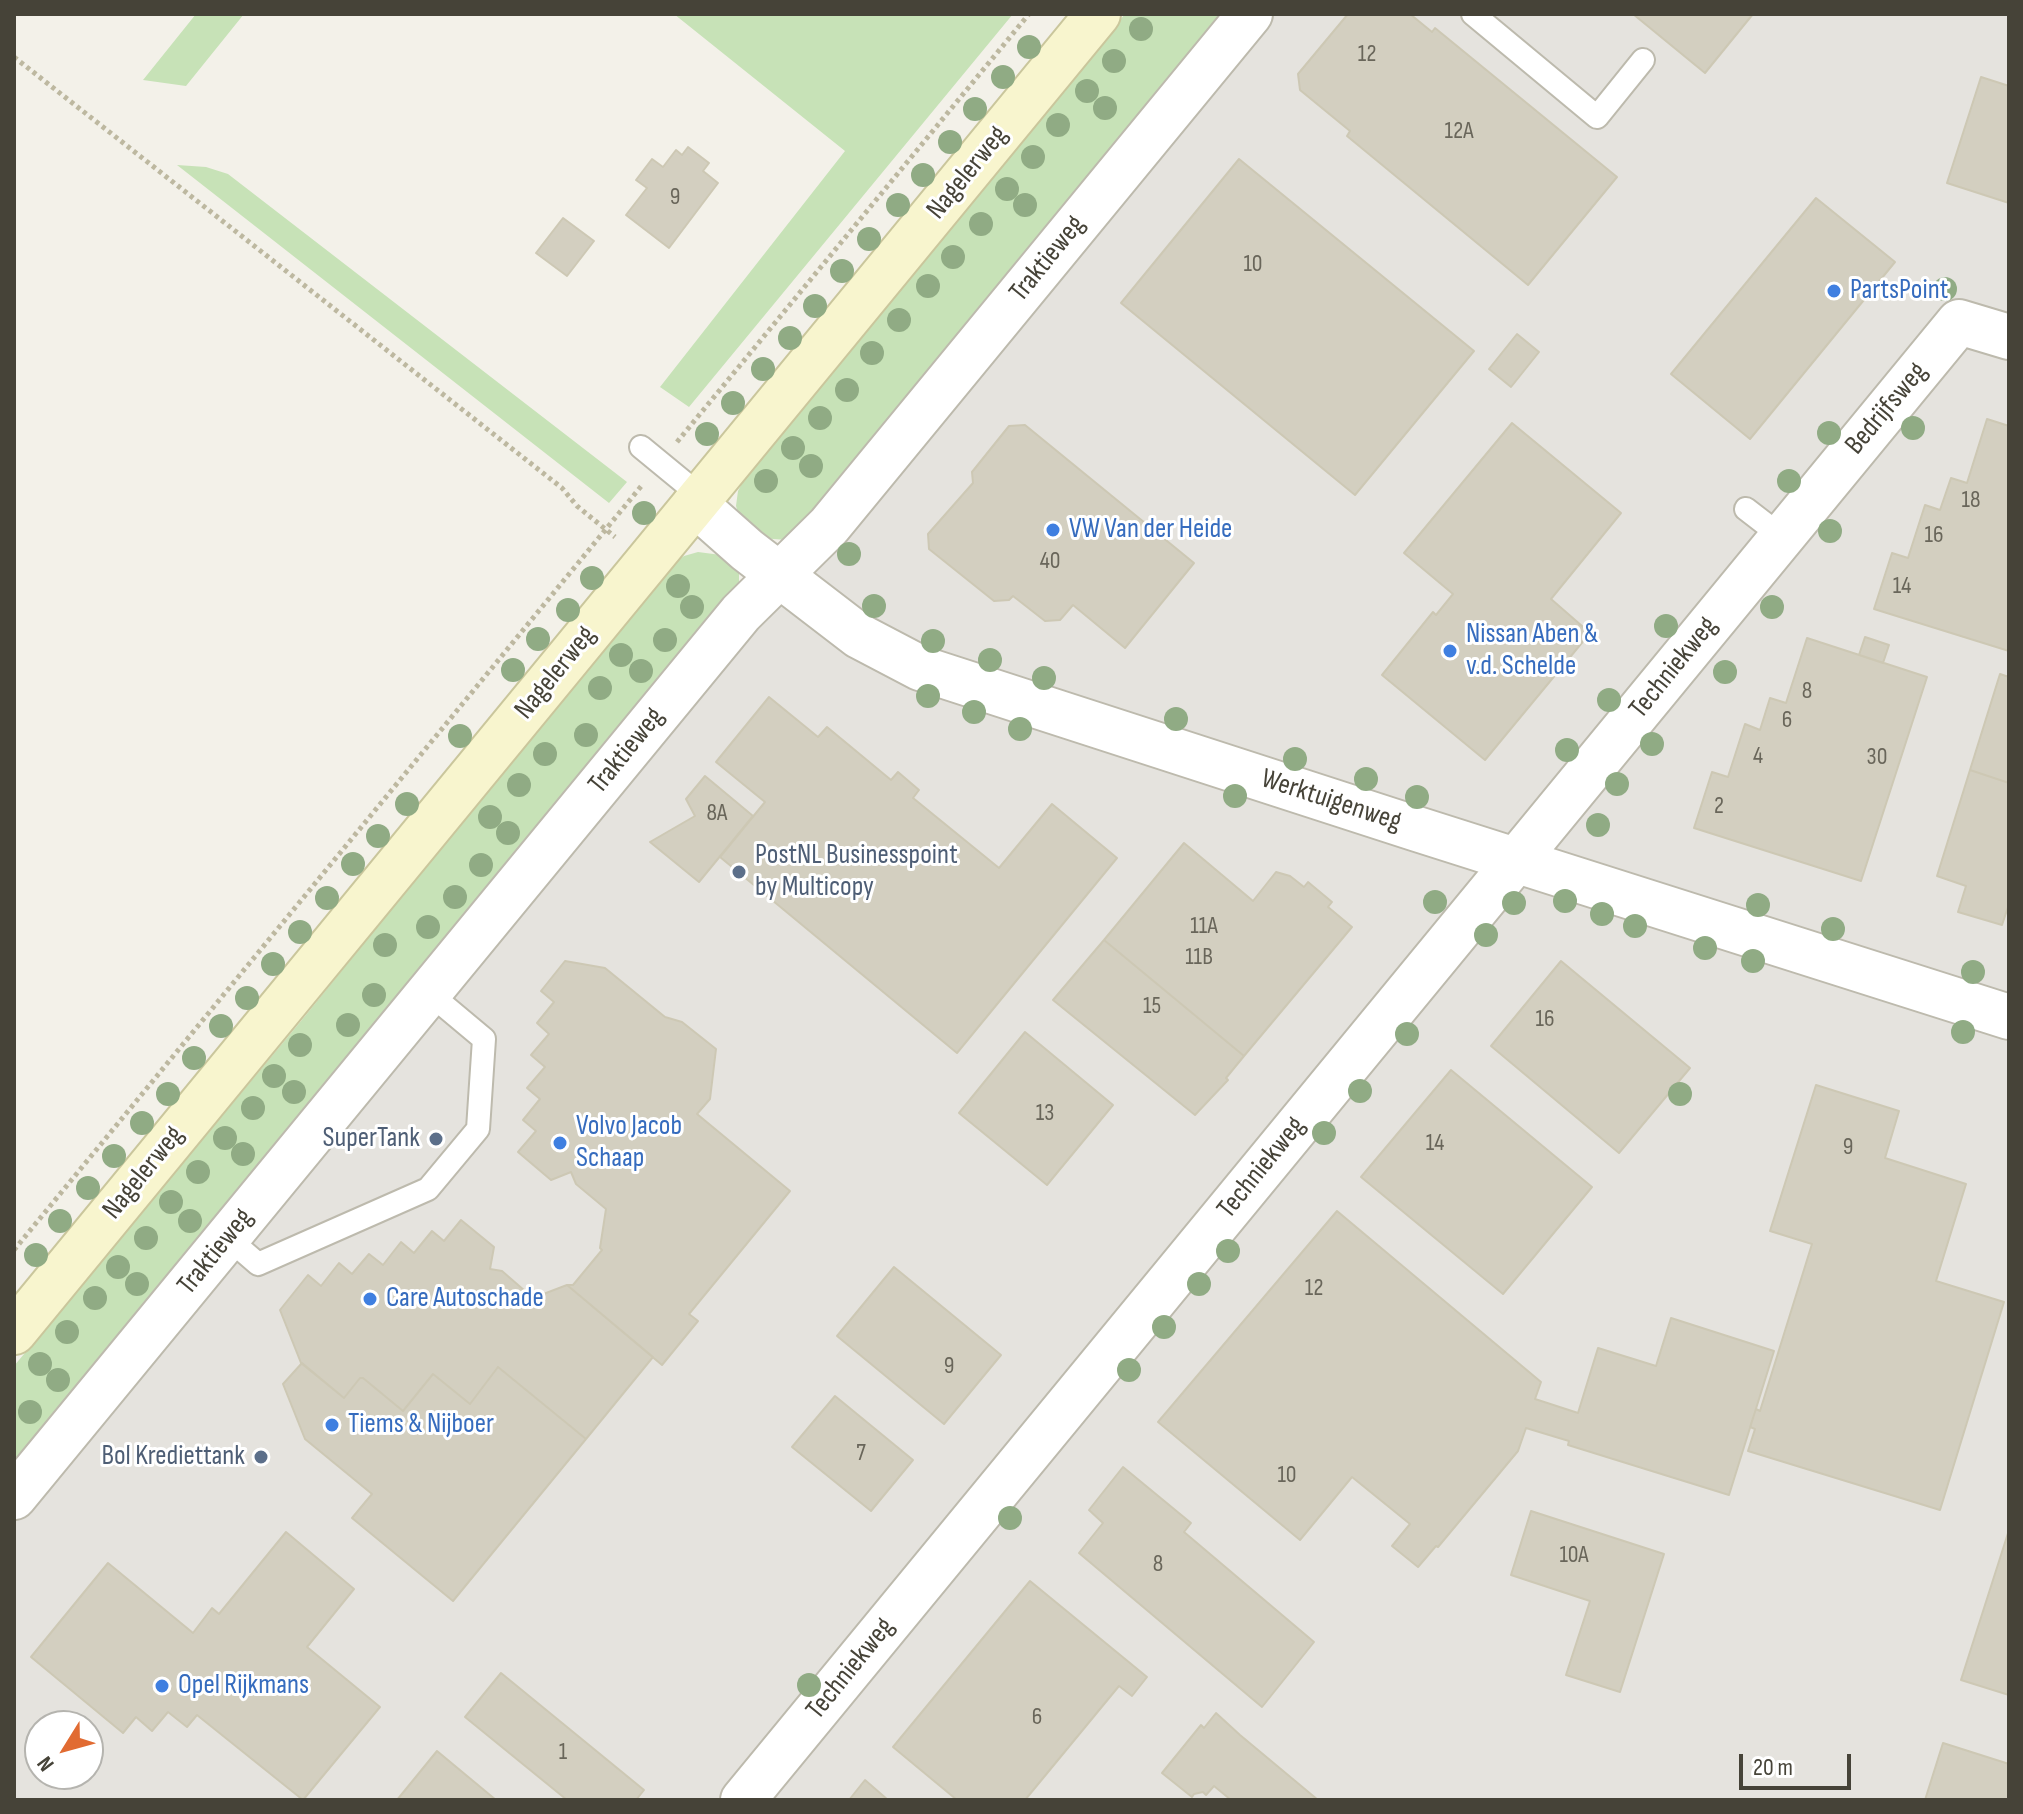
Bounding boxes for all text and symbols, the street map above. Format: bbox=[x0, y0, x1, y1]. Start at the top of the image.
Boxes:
house number: 12 bbox=[1358, 41, 1376, 69]
house number: 12A bbox=[1445, 118, 1473, 146]
street label: Nagelerweg bbox=[920, 120, 1016, 226]
house number: 9 bbox=[670, 184, 680, 212]
street label: Traktieweg bbox=[1003, 209, 1093, 309]
house number: 10 bbox=[1243, 251, 1263, 279]
place label: PartsPoint bbox=[1850, 274, 1948, 308]
marker: PartsPoint bbox=[1825, 282, 1843, 300]
street label: Bedrijfsweg bbox=[1839, 356, 1935, 462]
house number: 18 bbox=[1962, 487, 1980, 515]
place label: VW Van der Heide bbox=[1069, 513, 1232, 547]
marker: VW Van der Heide bbox=[1044, 521, 1062, 539]
house number: 16 bbox=[1925, 522, 1943, 550]
house number: 40 bbox=[1040, 548, 1060, 576]
house number: 14 bbox=[1893, 573, 1911, 601]
street label: Techniekweg bbox=[1623, 610, 1725, 726]
place label: Nissan Aben & v.d. Schelde bbox=[1466, 618, 1598, 684]
street label: Nagelerweg bbox=[508, 620, 604, 726]
marker: Nissan Aben & v.d. Schelde bbox=[1441, 642, 1459, 660]
house number: 8 bbox=[1802, 678, 1812, 706]
street label: Traktieweg bbox=[582, 701, 672, 801]
house number: 6 bbox=[1782, 707, 1792, 735]
house number: 4 bbox=[1753, 743, 1763, 771]
house number: 30 bbox=[1867, 744, 1887, 772]
street label: Werktuigenweg bbox=[1257, 763, 1405, 839]
house number: 2 bbox=[1714, 793, 1724, 821]
house number: 8A bbox=[707, 800, 727, 828]
place label: PostNL Businesspoint by Multicopy bbox=[755, 839, 958, 905]
marker: PostNL Businesspoint by Multicopy bbox=[730, 863, 748, 881]
house number: 11A bbox=[1190, 913, 1218, 941]
house number: 11B bbox=[1185, 944, 1213, 972]
house number: 15 bbox=[1143, 993, 1161, 1021]
house number: 16 bbox=[1536, 1006, 1554, 1034]
house number: 13 bbox=[1036, 1100, 1054, 1128]
place label: Volvo Jacob Schaap bbox=[576, 1110, 682, 1176]
street label: Techniekweg bbox=[1211, 1110, 1313, 1226]
street label: Nagelerweg bbox=[96, 1120, 192, 1226]
place label: SuperTank bbox=[322, 1122, 420, 1156]
marker: SuperTank bbox=[427, 1130, 445, 1148]
house number: 14 bbox=[1426, 1130, 1444, 1158]
marker: Volvo Jacob Schaap bbox=[551, 1134, 569, 1152]
house number: 9 bbox=[1843, 1134, 1853, 1162]
street label: Traktieweg bbox=[171, 1202, 261, 1302]
house number: 12 bbox=[1305, 1275, 1323, 1303]
place label: Care Autoschade bbox=[386, 1282, 544, 1316]
marker: Care Autoschade bbox=[361, 1290, 379, 1308]
house number: 9 bbox=[944, 1353, 954, 1381]
place label: Tiems & Nijboer bbox=[348, 1408, 494, 1442]
marker: Tiems & Nijboer bbox=[323, 1416, 341, 1434]
place label: Bol Krediettank bbox=[101, 1440, 245, 1474]
house number: 7 bbox=[856, 1440, 866, 1468]
marker: Bol Krediettank bbox=[252, 1448, 270, 1466]
house number: 10 bbox=[1277, 1462, 1297, 1490]
house number: 10A bbox=[1559, 1542, 1589, 1570]
house number: 8 bbox=[1153, 1551, 1163, 1579]
street label: Techniekweg bbox=[800, 1611, 902, 1727]
place label: Opel Rijkmans bbox=[178, 1669, 309, 1703]
marker: Opel Rijkmans bbox=[153, 1677, 171, 1695]
house number: 6 bbox=[1032, 1704, 1042, 1732]
north arrow bbox=[24, 1710, 104, 1790]
scale bar bbox=[1743, 1738, 1855, 1788]
house number: 1 bbox=[559, 1739, 567, 1767]
text: N bbox=[32, 1751, 60, 1776]
text: 20 m bbox=[1753, 1753, 1793, 1782]

